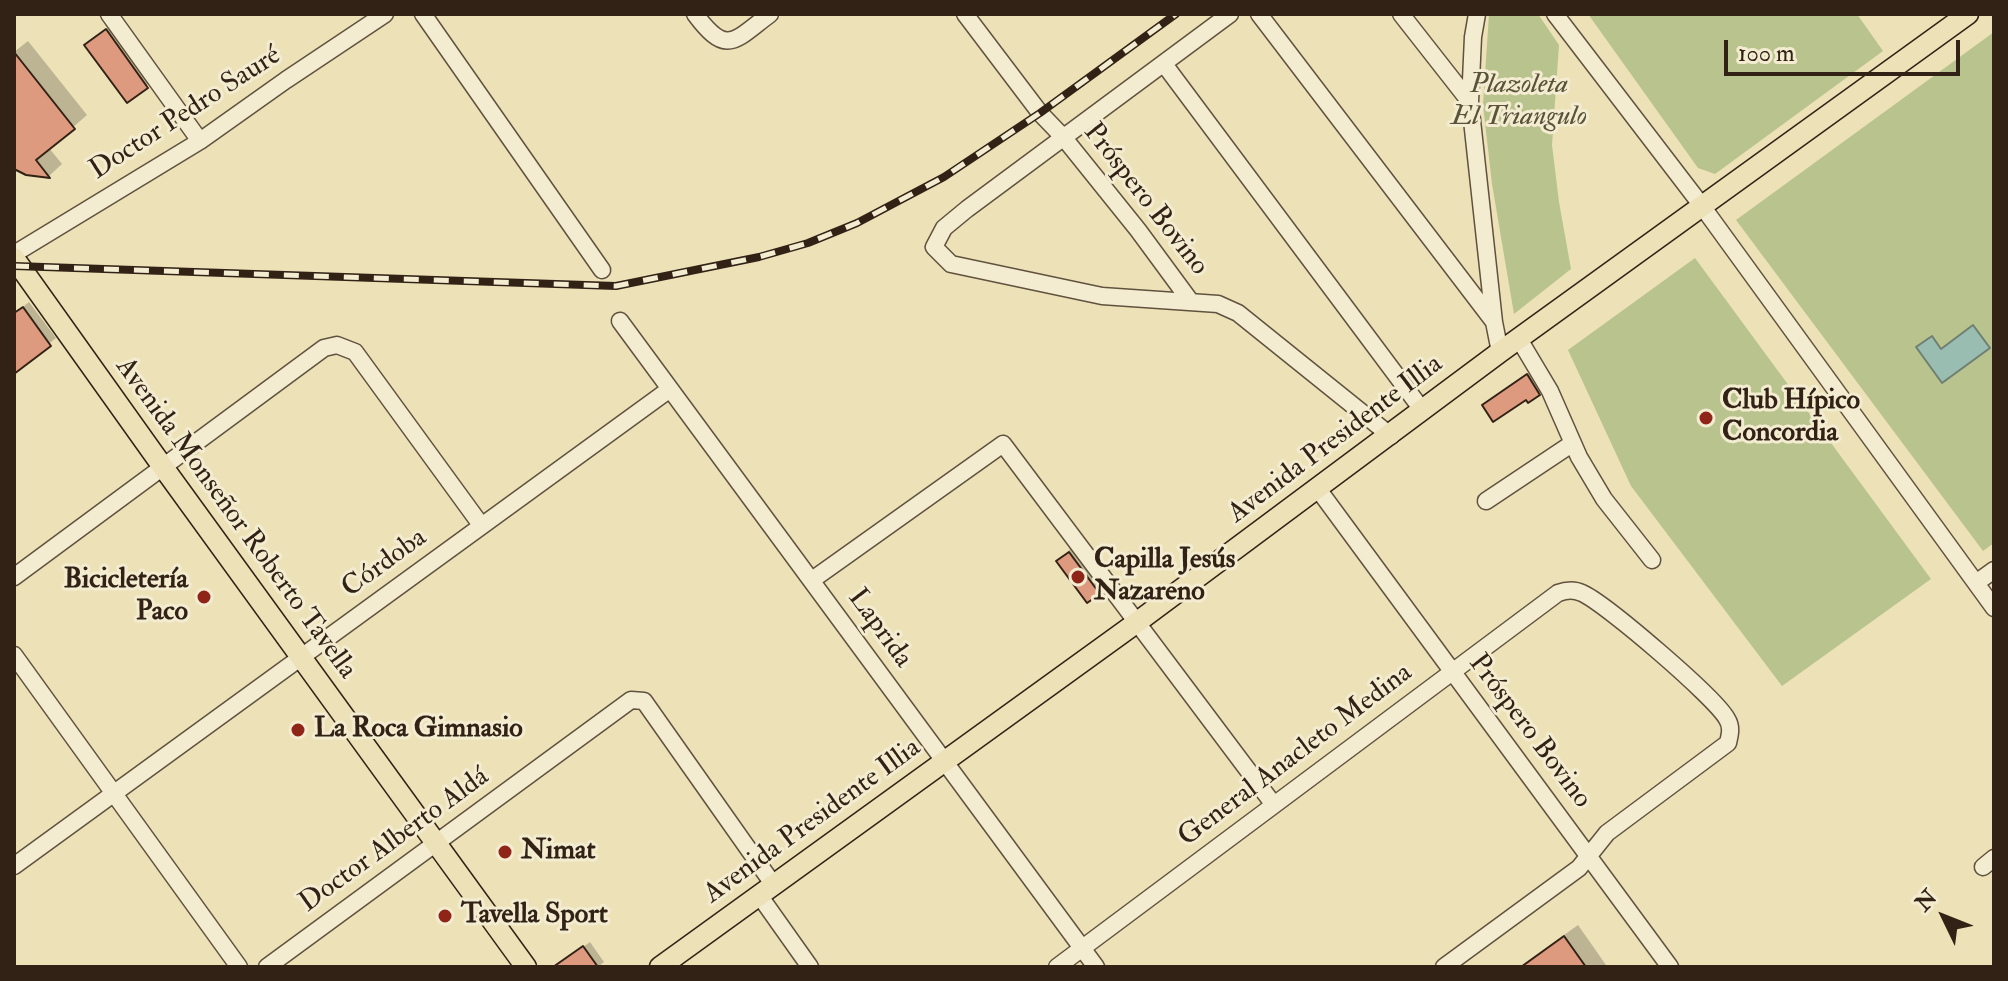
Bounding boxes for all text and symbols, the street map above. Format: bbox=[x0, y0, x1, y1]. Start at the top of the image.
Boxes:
scale bar bbox=[1728, 24, 1964, 74]
text: 100 m bbox=[1738, 38, 1795, 69]
street label: Doctor Pedro Sauré bbox=[84, 40, 288, 188]
park label: Plazoleta El Triangulo bbox=[1451, 69, 1587, 135]
street label: Próspero Bovino bbox=[1075, 117, 1215, 283]
street label: Avenida Presidente Illia bbox=[1222, 348, 1450, 532]
street label: Avenida Monseñor Roberto Tavella bbox=[107, 352, 363, 686]
place label: Club Hípico Concordia bbox=[1722, 385, 1860, 451]
marker: Club Hípico Concordia bbox=[1697, 409, 1715, 427]
street label: Córdoba bbox=[336, 522, 434, 606]
place label: Capilla Jesús Nazareno bbox=[1094, 544, 1235, 610]
place label: Bicicletería Paco bbox=[64, 564, 188, 630]
marker: Capilla Jesús Nazareno bbox=[1069, 568, 1087, 586]
street label: Laprida bbox=[839, 583, 919, 675]
marker: Bicicletería Paco bbox=[195, 588, 213, 606]
street label: Próspero Bovino bbox=[1460, 648, 1598, 816]
street label: General Anacleto Medina bbox=[1172, 657, 1420, 855]
place label: La Roca Gimnasio bbox=[314, 713, 523, 747]
marker: La Roca Gimnasio bbox=[289, 721, 307, 739]
street label: Avenida Presidente Illia bbox=[698, 732, 928, 912]
street label: Doctor Alberto Aldá bbox=[294, 761, 496, 921]
place label: Nimat bbox=[521, 835, 596, 869]
marker: Nimat bbox=[496, 843, 514, 861]
north arrow bbox=[1904, 877, 1984, 957]
text: N bbox=[1909, 884, 1943, 917]
place label: Tavella Sport bbox=[461, 899, 608, 933]
marker: Tavella Sport bbox=[436, 907, 454, 925]

